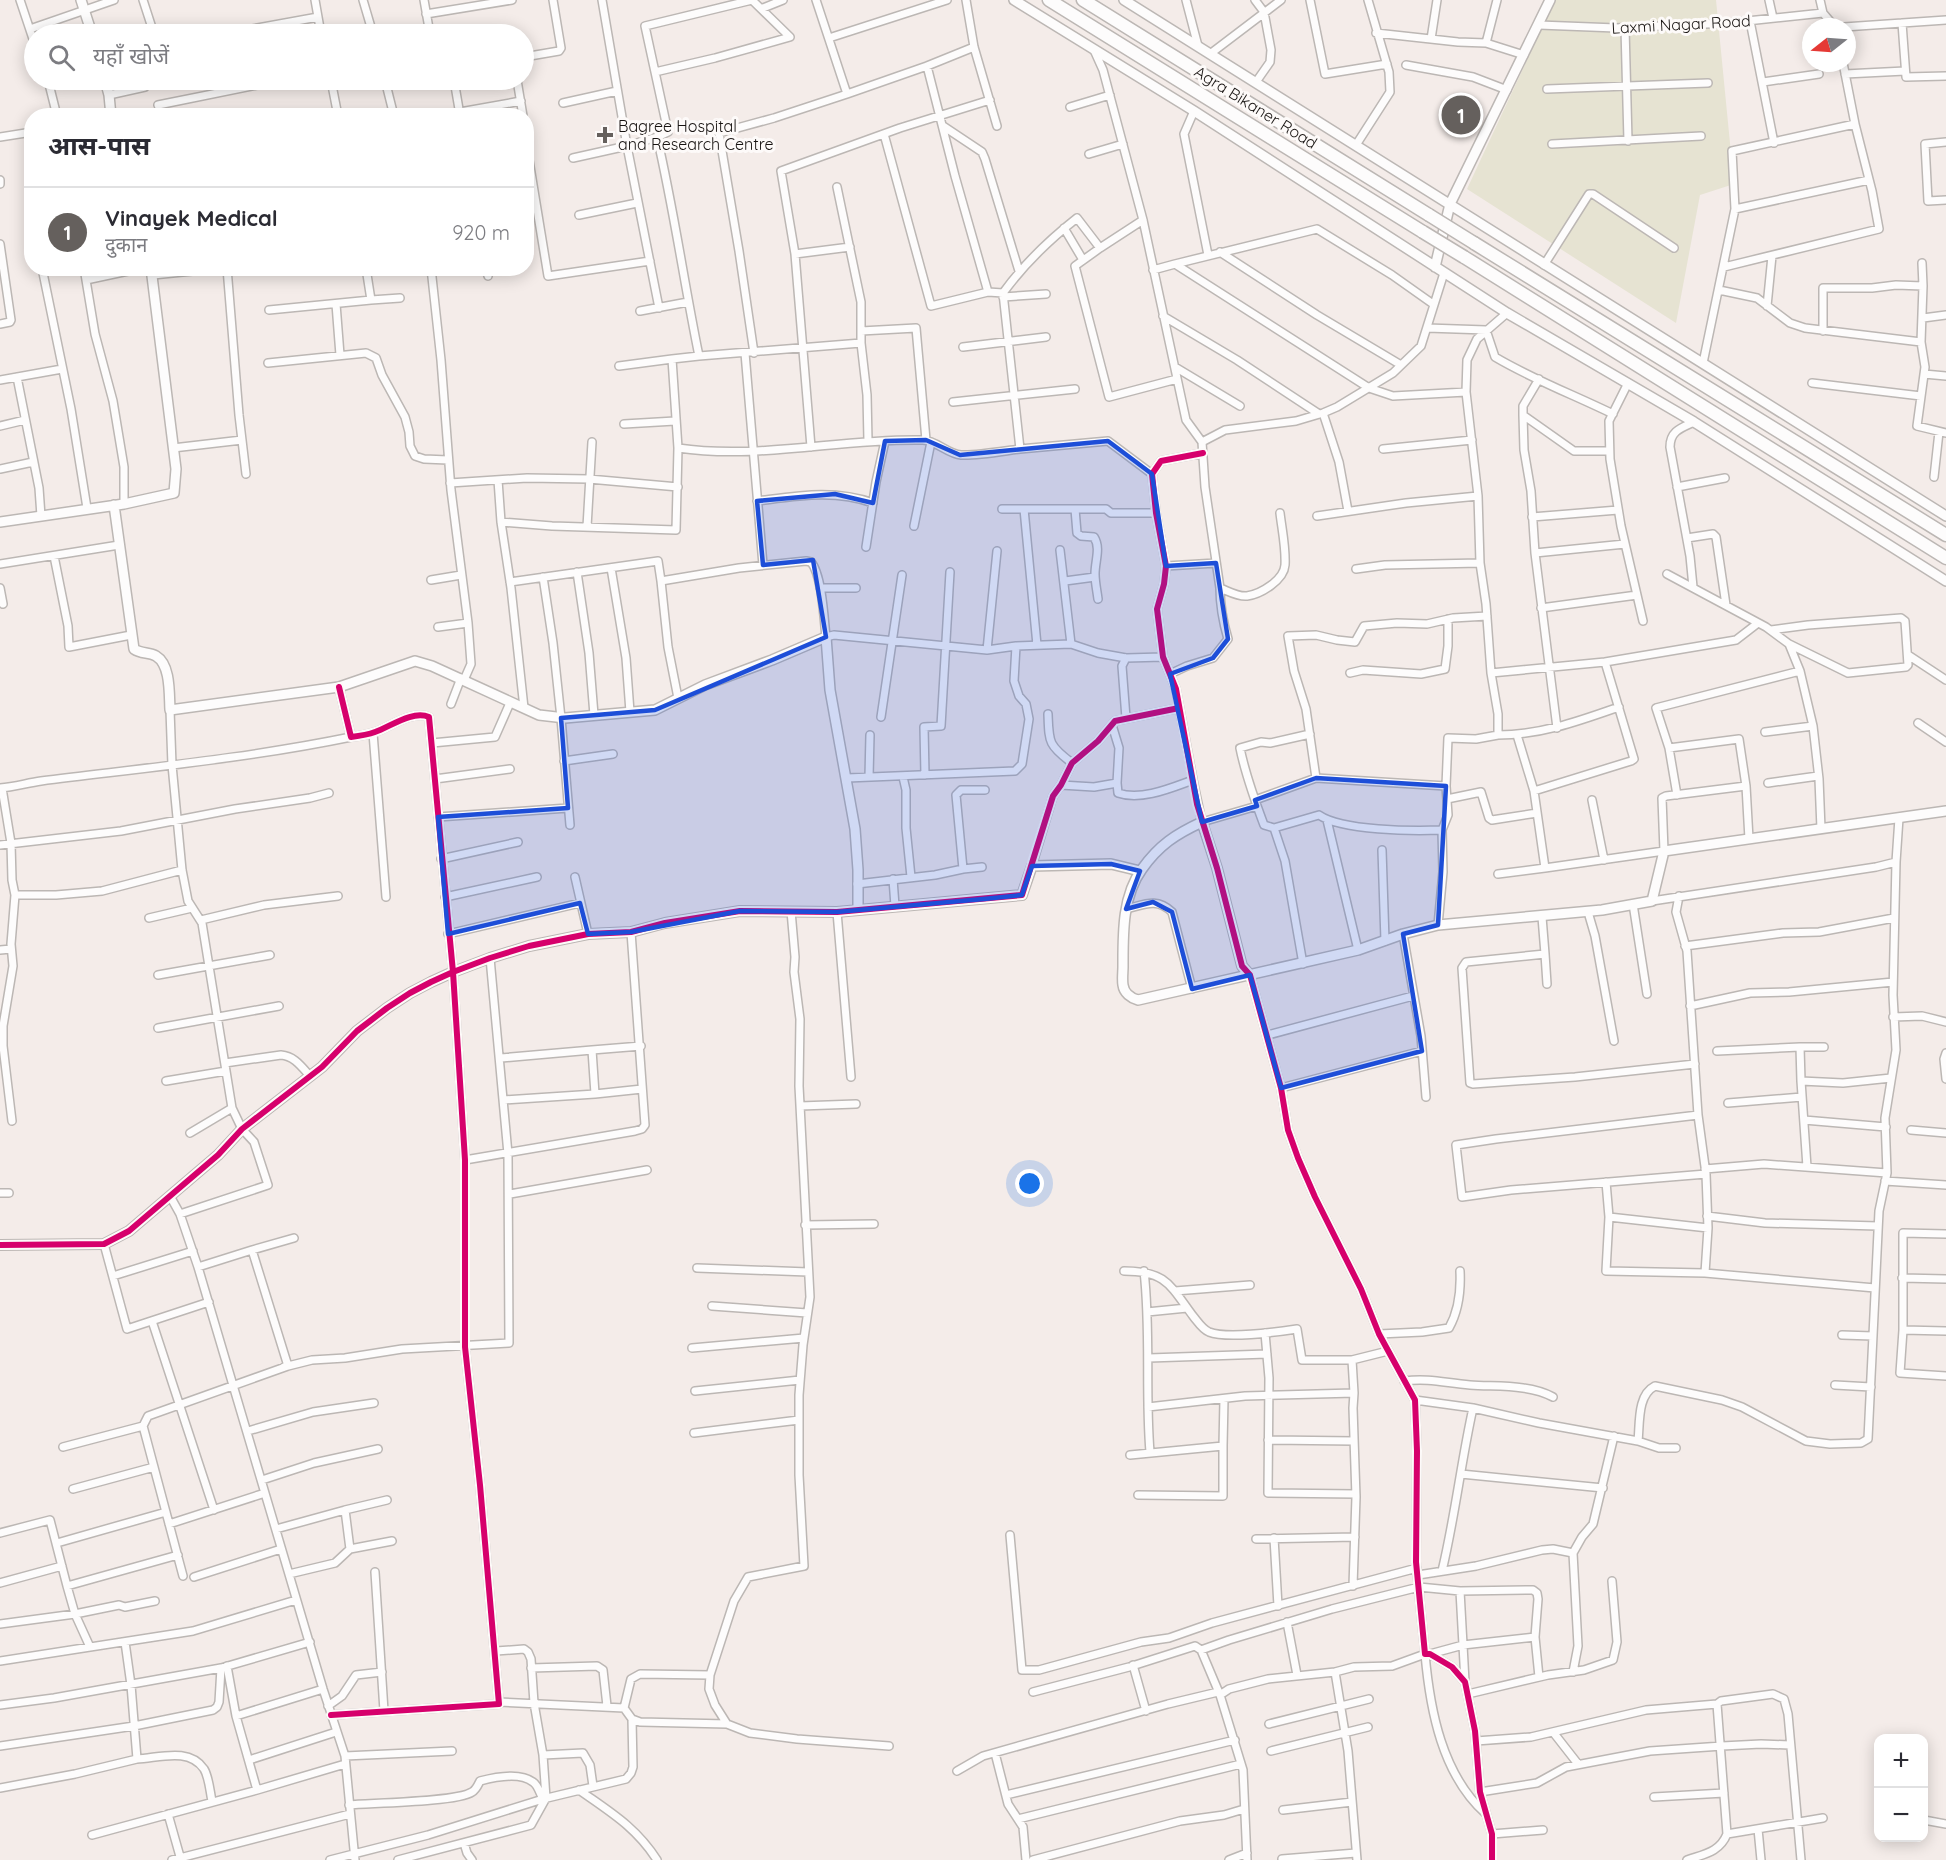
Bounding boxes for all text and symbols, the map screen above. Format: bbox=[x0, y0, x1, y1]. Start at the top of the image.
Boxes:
street label: Laxmi Nagar Road bbox=[1611, 10, 1751, 38]
north arrow bbox=[1802, 18, 1856, 72]
search box bbox=[24, 24, 534, 90]
icon: search bbox=[45, 41, 78, 74]
text: यहाँ खोजें bbox=[93, 42, 169, 70]
street label: Agra Bikaner Road bbox=[1191, 61, 1321, 153]
pin: 1 bbox=[1442, 92, 1480, 138]
place label: Bagree Hospital and Research Centre bbox=[618, 116, 774, 154]
marker: Bagree Hospital and Research Centre bbox=[596, 126, 614, 144]
text: आस-पास bbox=[48, 129, 150, 162]
text: Vinayek Medical bbox=[105, 204, 278, 232]
text: 1 bbox=[64, 220, 71, 245]
text: 920 m bbox=[452, 220, 510, 245]
text: दुकान bbox=[105, 232, 147, 257]
your location bbox=[1015, 1169, 1044, 1198]
map controls bbox=[1874, 1734, 1928, 1842]
button: + bbox=[1874, 1734, 1928, 1788]
button: − bbox=[1874, 1788, 1928, 1842]

